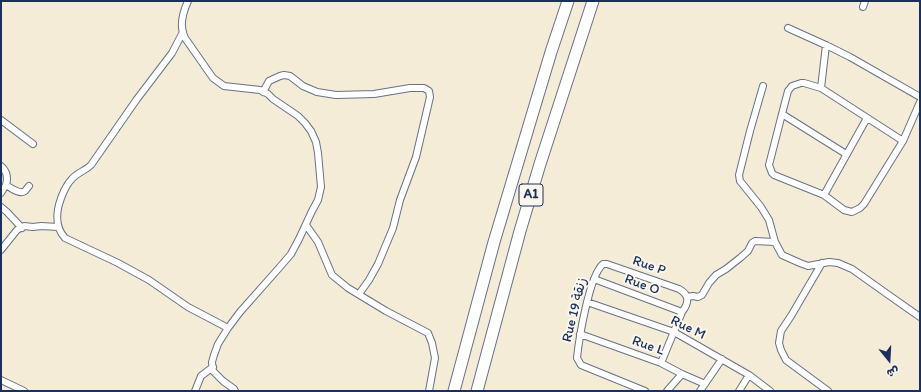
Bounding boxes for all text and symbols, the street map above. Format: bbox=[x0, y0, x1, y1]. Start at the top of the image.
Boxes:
road number: A1 bbox=[519, 184, 543, 206]
street label: Rue P bbox=[630, 253, 668, 279]
street label: Rue O bbox=[622, 271, 662, 299]
street label: Rue 19 زنقة bbox=[559, 276, 591, 344]
street label: Rue M bbox=[668, 312, 708, 344]
street label: Rue L bbox=[630, 332, 666, 360]
north arrow bbox=[869, 340, 909, 380]
text: ش bbox=[885, 364, 901, 380]

